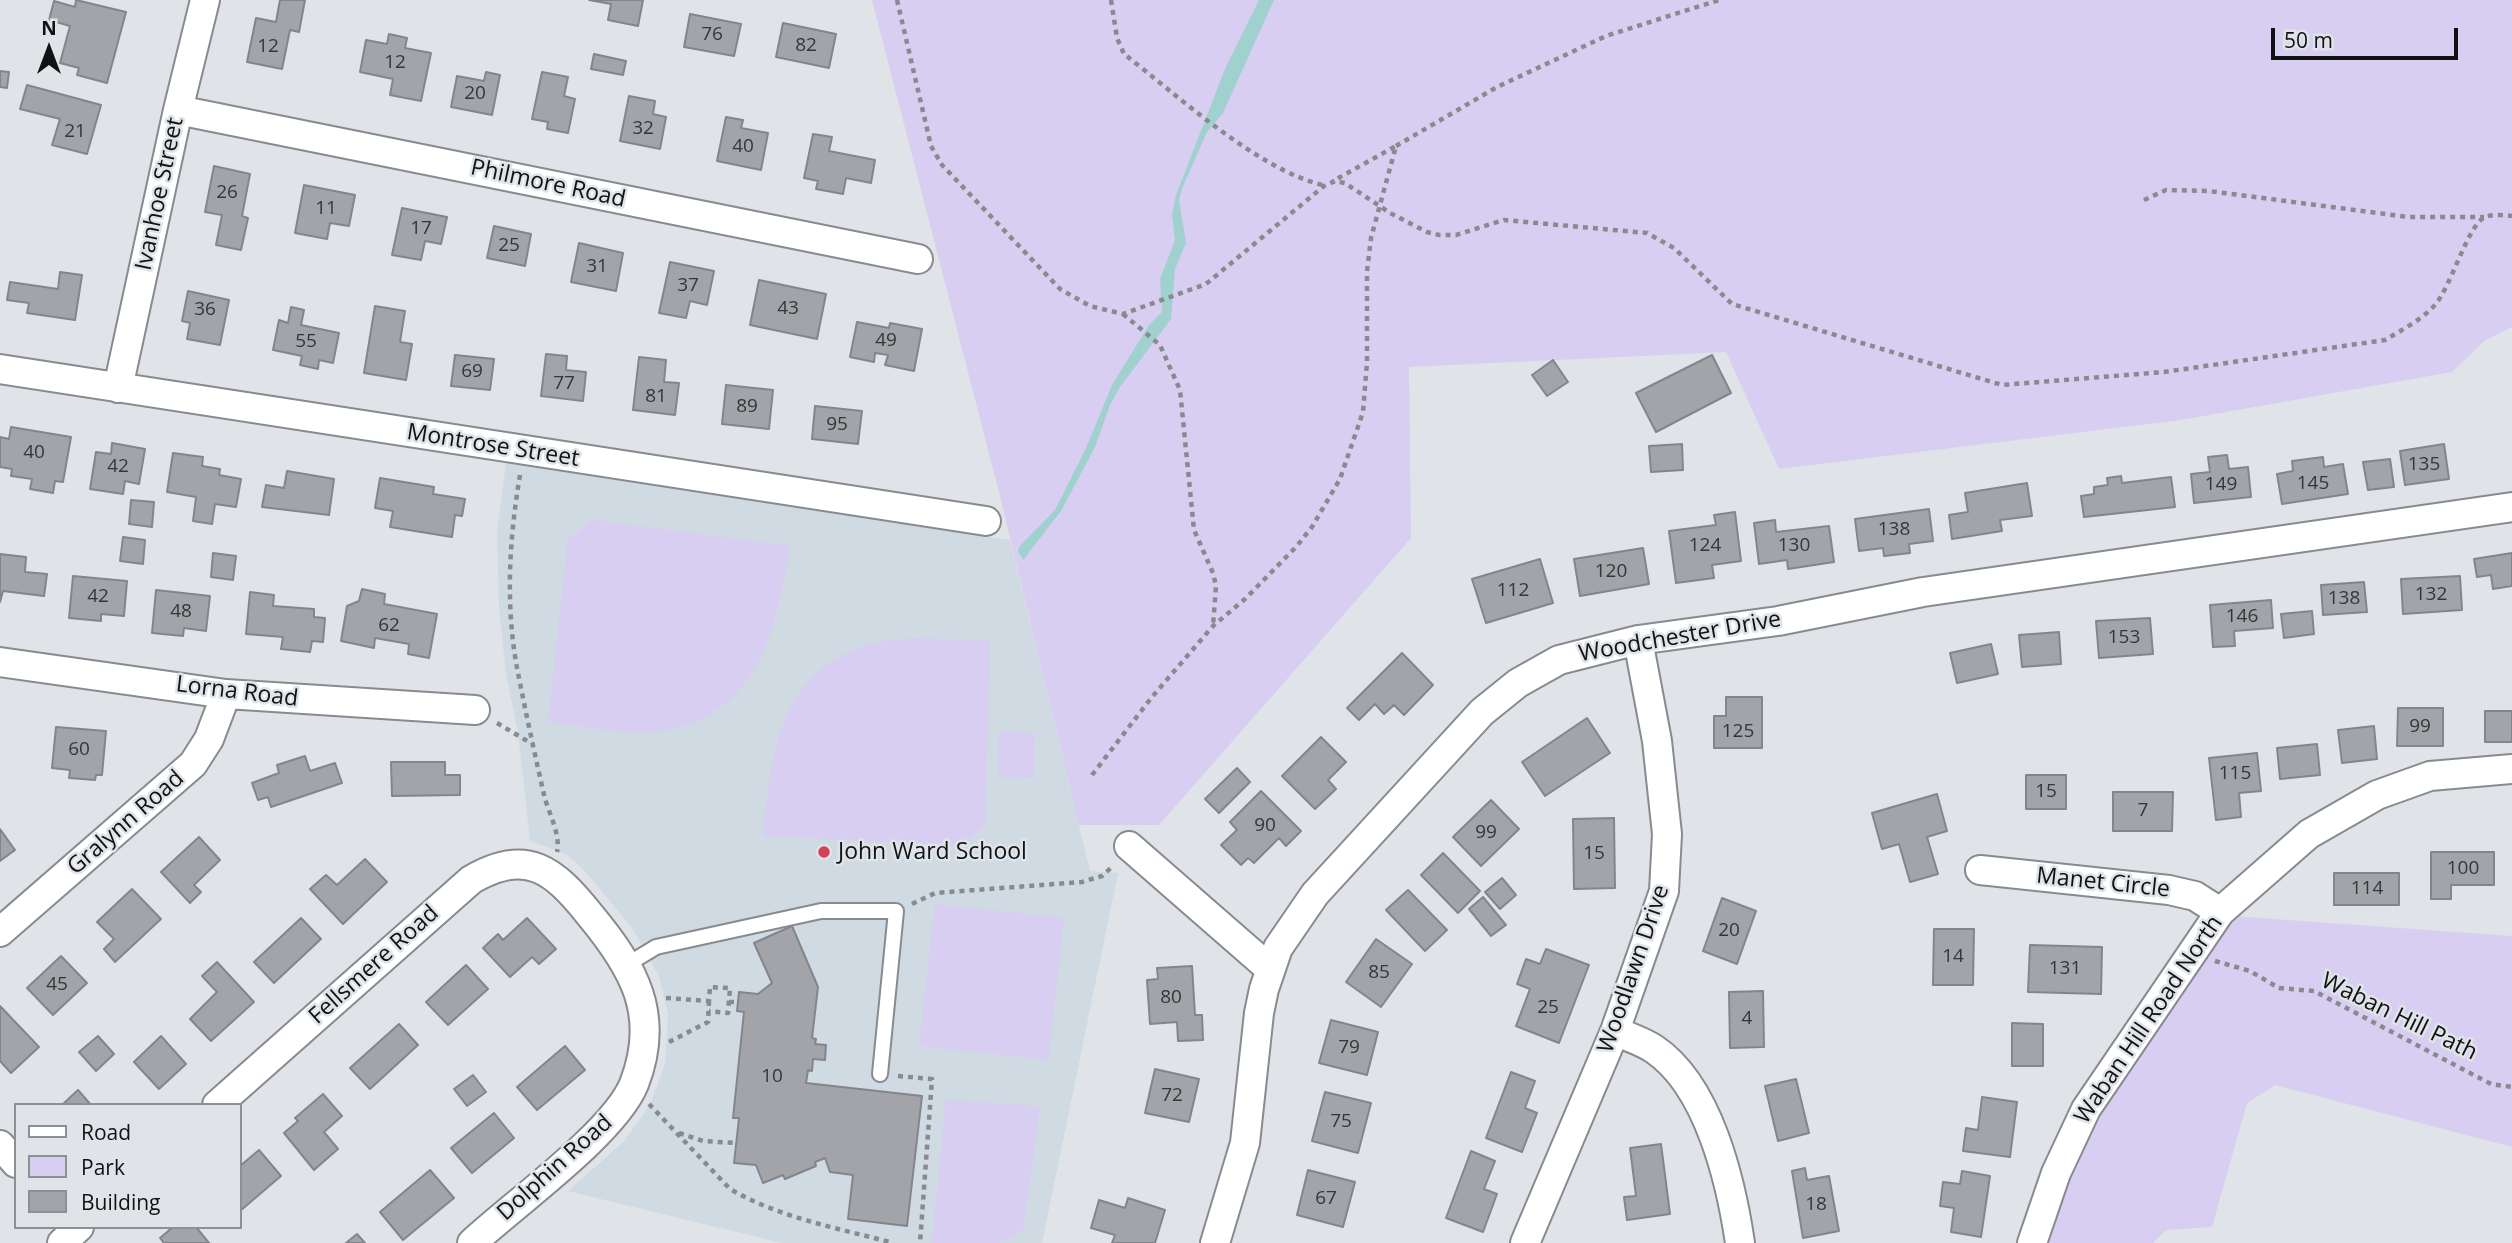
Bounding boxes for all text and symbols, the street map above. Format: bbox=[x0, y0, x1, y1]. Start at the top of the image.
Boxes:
north arrow bbox=[14, 14, 84, 84]
scale bar bbox=[2274, 14, 2461, 58]
text: N bbox=[41, 15, 57, 41]
house number: 76 bbox=[701, 24, 723, 46]
text: 50 m bbox=[2284, 26, 2333, 54]
house number: 82 bbox=[795, 35, 817, 57]
house number: 12 bbox=[257, 36, 279, 58]
house number: 12 bbox=[384, 52, 406, 74]
house number: 20 bbox=[464, 83, 486, 105]
street label: Ivanhoe Street bbox=[130, 115, 190, 273]
house number: 32 bbox=[632, 118, 654, 140]
house number: 21 bbox=[64, 121, 86, 143]
house number: 40 bbox=[732, 136, 754, 158]
street label: Philmore Road bbox=[468, 154, 628, 214]
house number: 26 bbox=[216, 182, 238, 204]
house number: 11 bbox=[315, 198, 337, 220]
house number: 17 bbox=[410, 218, 432, 240]
house number: 25 bbox=[498, 235, 520, 257]
house number: 31 bbox=[586, 256, 608, 278]
house number: 37 bbox=[677, 275, 699, 297]
house number: 43 bbox=[777, 298, 799, 320]
house number: 36 bbox=[194, 299, 216, 321]
house number: 49 bbox=[875, 330, 897, 352]
house number: 55 bbox=[295, 331, 317, 353]
house number: 69 bbox=[461, 361, 483, 383]
house number: 77 bbox=[553, 373, 575, 395]
house number: 81 bbox=[645, 386, 667, 408]
house number: 89 bbox=[736, 396, 758, 418]
house number: 95 bbox=[826, 414, 848, 436]
street label: Montrose Street bbox=[405, 419, 581, 473]
house number: 40 bbox=[23, 442, 45, 464]
house number: 135 bbox=[2408, 454, 2440, 476]
house number: 42 bbox=[107, 456, 129, 478]
house number: 145 bbox=[2297, 473, 2329, 495]
house number: 149 bbox=[2205, 474, 2237, 496]
house number: 138 bbox=[1878, 519, 1910, 541]
house number: 124 bbox=[1689, 535, 1721, 557]
house number: 130 bbox=[1778, 535, 1810, 557]
house number: 120 bbox=[1595, 561, 1627, 583]
house number: 112 bbox=[1497, 580, 1529, 602]
house number: 132 bbox=[2415, 584, 2447, 606]
house number: 42 bbox=[87, 586, 109, 608]
house number: 138 bbox=[2328, 588, 2360, 610]
house number: 48 bbox=[170, 601, 192, 623]
street label: Woodchester Drive bbox=[1577, 606, 1783, 668]
house number: 146 bbox=[2226, 606, 2258, 628]
house number: 62 bbox=[378, 615, 400, 637]
house number: 153 bbox=[2108, 627, 2140, 649]
street label: Lorna Road bbox=[174, 671, 300, 713]
house number: 99 bbox=[2409, 716, 2431, 738]
house number: 125 bbox=[1722, 721, 1754, 743]
house number: 60 bbox=[68, 739, 90, 761]
house number: 115 bbox=[2219, 763, 2251, 785]
street label: Gralynn Road bbox=[62, 765, 190, 881]
house number: 15 bbox=[2035, 781, 2057, 803]
house number: 7 bbox=[2138, 800, 2148, 822]
house number: 90 bbox=[1254, 815, 1276, 837]
house number: 99 bbox=[1475, 822, 1497, 844]
place label: John Ward School bbox=[838, 838, 1027, 866]
house number: 15 bbox=[1583, 843, 1605, 865]
marker: John Ward School bbox=[816, 844, 832, 860]
house number: 100 bbox=[2447, 858, 2479, 880]
street label: Manet Circle bbox=[2035, 862, 2171, 904]
house number: 114 bbox=[2351, 878, 2383, 900]
street label: Woodlawn Drive bbox=[1592, 881, 1676, 1057]
street label: Fellsmere Road bbox=[304, 900, 444, 1030]
street label: Waban Hill Road North bbox=[2069, 911, 2229, 1129]
house number: 20 bbox=[1718, 920, 1740, 942]
house number: 14 bbox=[1942, 946, 1964, 968]
house number: 131 bbox=[2049, 958, 2081, 980]
house number: 85 bbox=[1368, 962, 1390, 984]
street label: Waban Hill Path bbox=[2316, 967, 2482, 1067]
house number: 45 bbox=[46, 974, 68, 996]
house number: 80 bbox=[1160, 987, 1182, 1009]
house number: 25 bbox=[1537, 997, 1559, 1019]
house number: 4 bbox=[1742, 1008, 1752, 1030]
house number: 79 bbox=[1338, 1037, 1360, 1059]
house number: 10 bbox=[761, 1066, 783, 1088]
house number: 72 bbox=[1161, 1085, 1183, 1107]
legend bbox=[14, 1103, 242, 1229]
street label: Dolphin Road bbox=[492, 1109, 618, 1227]
house number: 75 bbox=[1330, 1111, 1352, 1133]
text: Road bbox=[81, 1118, 131, 1146]
text: Park bbox=[81, 1153, 125, 1181]
text: Building bbox=[81, 1188, 160, 1216]
house number: 67 bbox=[1315, 1188, 1337, 1210]
house number: 18 bbox=[1805, 1194, 1827, 1216]

